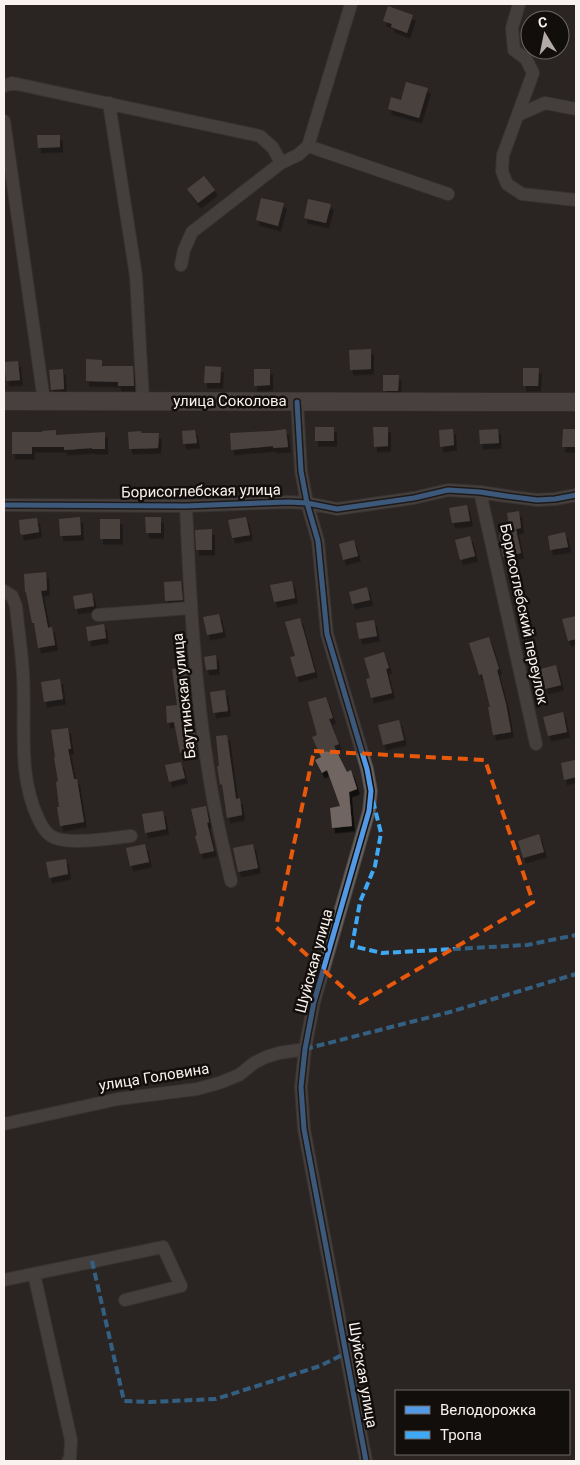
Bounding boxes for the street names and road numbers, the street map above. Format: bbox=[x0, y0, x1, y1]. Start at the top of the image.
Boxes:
street label: улица Соколова bbox=[173, 392, 287, 410]
street label: Борисоглебская улица bbox=[121, 481, 281, 501]
street label: Борисоглебский переулок bbox=[496, 522, 552, 706]
street label: Баутинская улица bbox=[168, 632, 200, 760]
street label: Шуйская улица bbox=[291, 907, 337, 1015]
street label: улица Головина bbox=[97, 1059, 211, 1095]
street label: Шуйская улица bbox=[345, 1321, 381, 1429]

